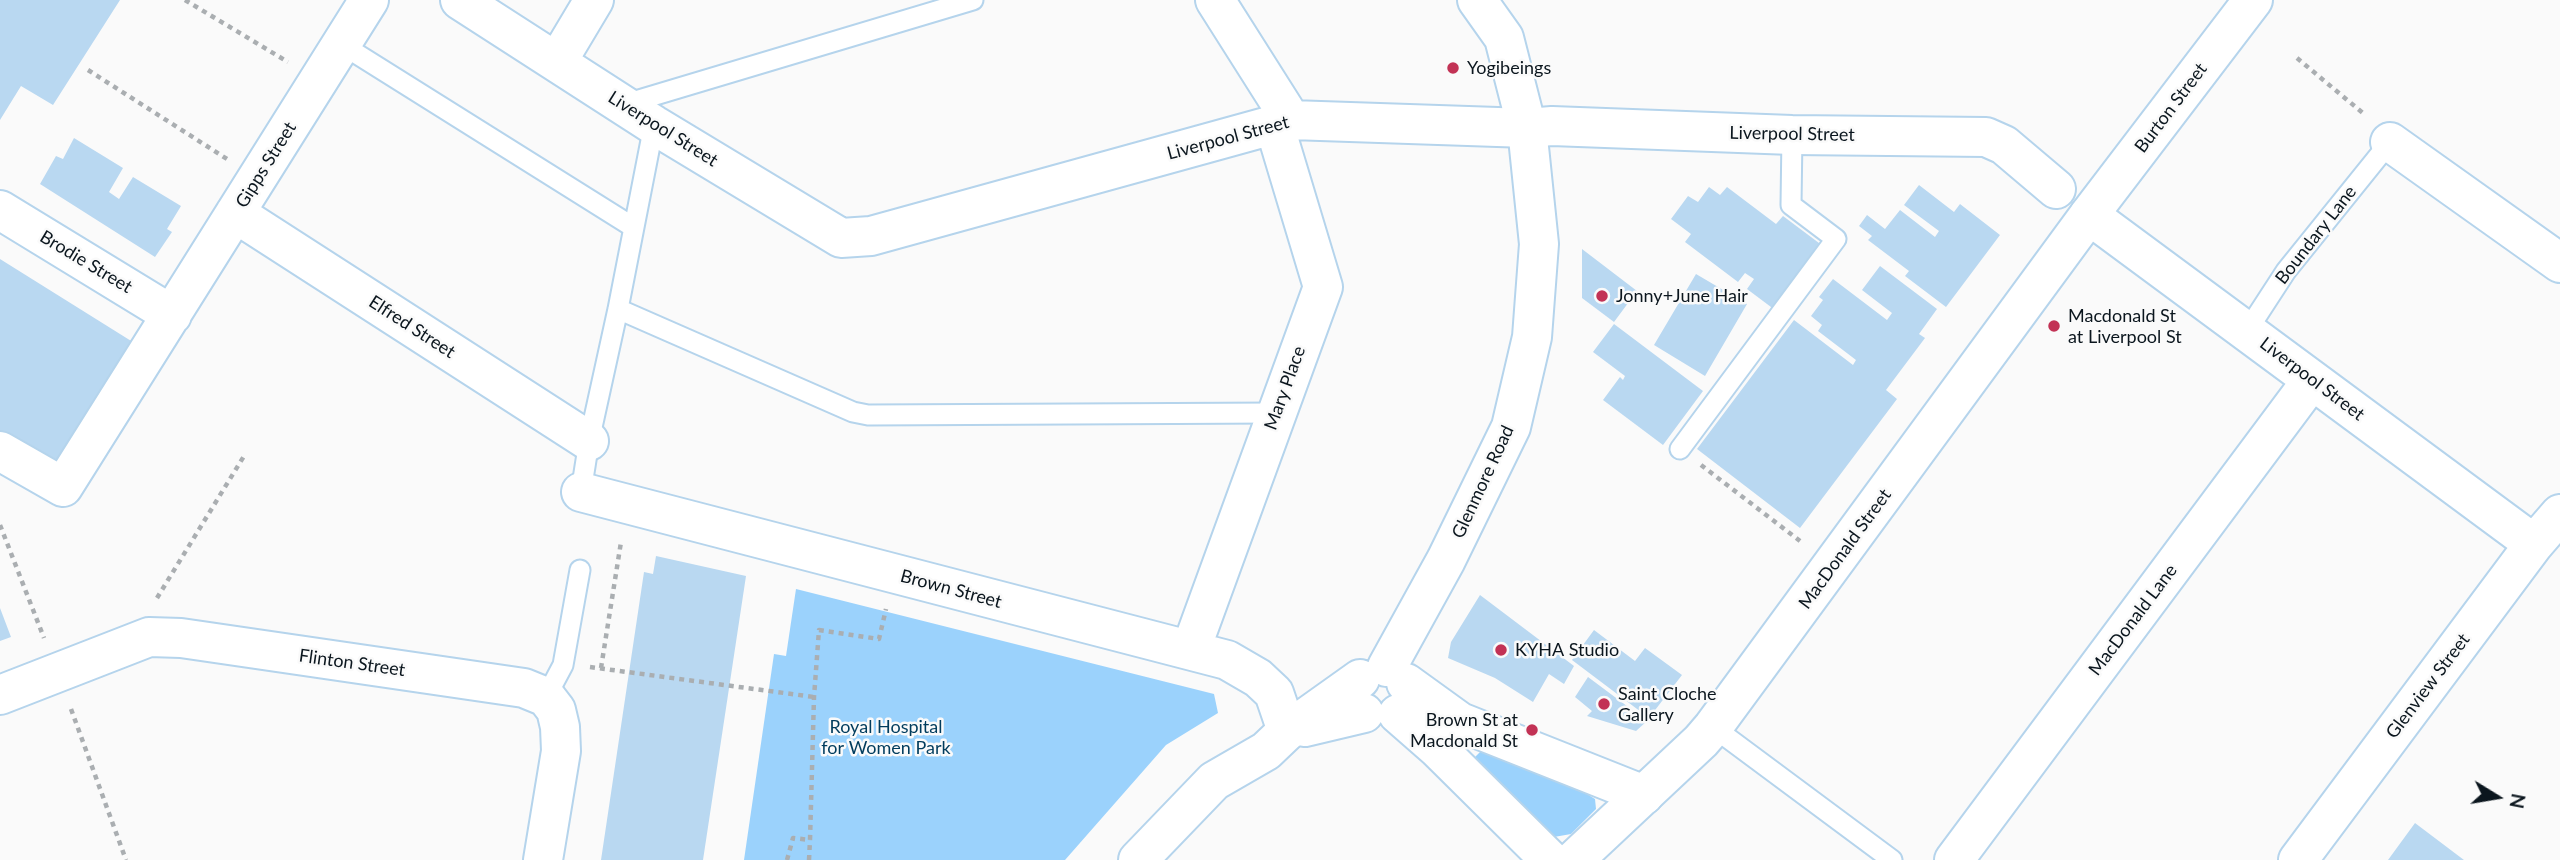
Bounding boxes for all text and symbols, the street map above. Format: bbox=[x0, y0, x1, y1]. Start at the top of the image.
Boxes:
place label: Yogibeings bbox=[1467, 57, 1551, 79]
street label: Burton Street bbox=[2130, 59, 2212, 157]
marker: Yogibeings bbox=[1445, 60, 1461, 76]
street label: Liverpool Street bbox=[604, 87, 722, 171]
street label: Liverpool Street bbox=[1165, 111, 1291, 165]
street label: Gipps Street bbox=[231, 118, 301, 212]
street label: Liverpool Street bbox=[1729, 122, 1855, 146]
street label: Boundary Lane bbox=[2271, 181, 2361, 289]
street label: Brodie Street bbox=[36, 226, 136, 298]
place label: Jonny+June Hair bbox=[1616, 285, 1748, 307]
marker: Jonny+June Hair bbox=[1594, 288, 1610, 304]
street label: Elfred Street bbox=[365, 291, 459, 363]
place label: Macdonald St at Liverpool St bbox=[2068, 305, 2182, 348]
marker: Macdonald St at Liverpool St bbox=[2046, 318, 2062, 334]
street label: Liverpool Street bbox=[2255, 333, 2369, 425]
street label: Mary Place bbox=[1260, 343, 1310, 433]
street label: Glenmore Road bbox=[1447, 422, 1519, 542]
street label: MacDonald Street bbox=[1794, 485, 1896, 613]
street label: MacDonald Lane bbox=[2084, 560, 2182, 680]
street label: Brown Street bbox=[898, 565, 1004, 613]
street label: Glenview Street bbox=[2382, 629, 2474, 743]
place label: KYHA Studio bbox=[1515, 639, 1619, 661]
marker: KYHA Studio bbox=[1493, 642, 1509, 658]
street label: Flinton Street bbox=[297, 645, 407, 681]
place label: Saint Cloche Gallery bbox=[1618, 683, 1717, 726]
marker: Saint Cloche Gallery bbox=[1596, 696, 1612, 712]
place label: Brown St at Macdonald St bbox=[1410, 709, 1518, 752]
park label: Royal Hospital for Women Park bbox=[821, 716, 951, 758]
marker: Brown St at Macdonald St bbox=[1524, 722, 1540, 738]
north arrow bbox=[2462, 762, 2532, 832]
text: N bbox=[2505, 792, 2531, 810]

